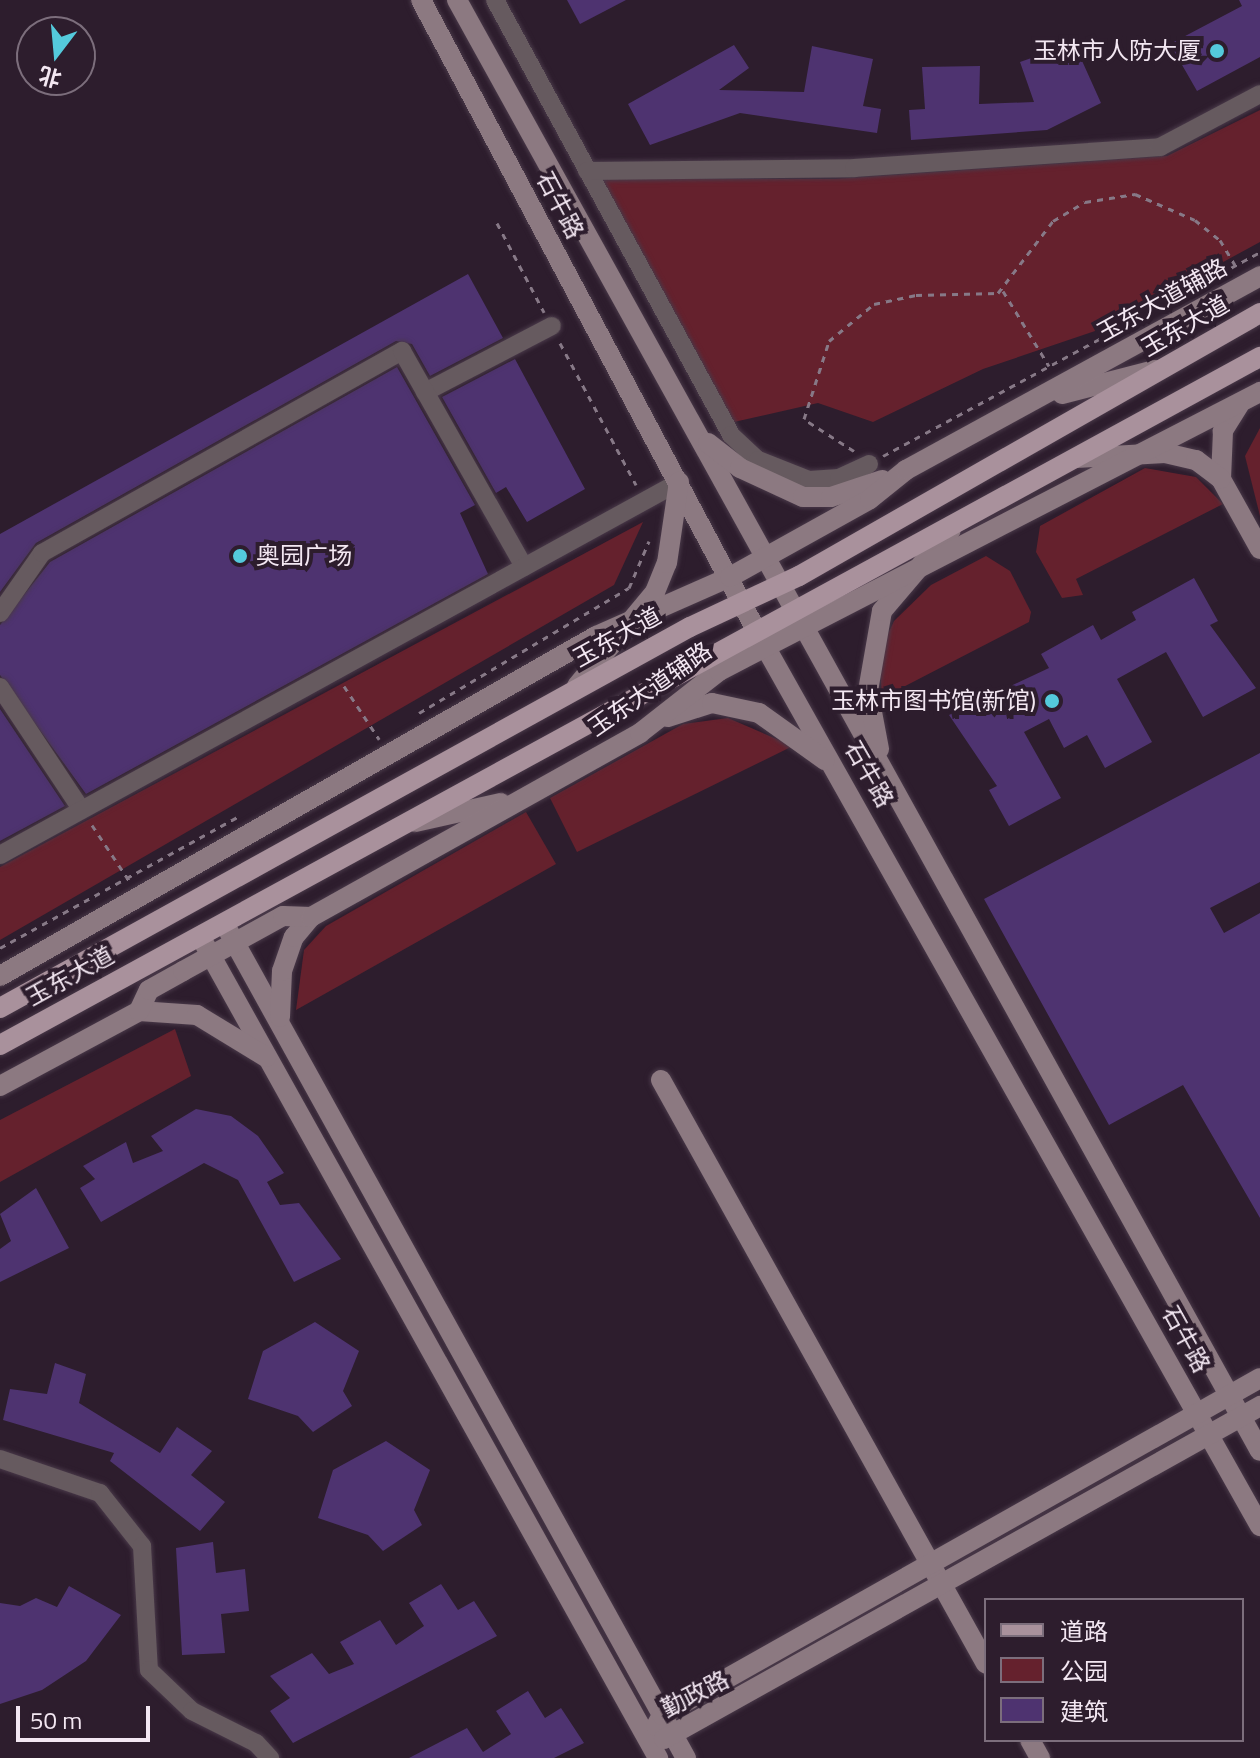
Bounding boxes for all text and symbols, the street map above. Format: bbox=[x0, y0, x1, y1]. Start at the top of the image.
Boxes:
north arrow bbox=[16, 16, 96, 96]
place label: 玉林市人防大厦 bbox=[1033, 37, 1201, 65]
marker: 玉林市人防大厦 bbox=[1208, 42, 1226, 60]
text: 北 bbox=[35, 58, 65, 97]
street label: 石牛路 bbox=[530, 166, 590, 244]
street label: 玉东大道辅路 bbox=[1092, 252, 1232, 348]
street label: 玉东大道 bbox=[1136, 290, 1234, 362]
place label: 奥园广场 bbox=[256, 542, 352, 570]
marker: 奥园广场 bbox=[231, 547, 249, 565]
street label: 玉东大道 bbox=[568, 601, 666, 673]
street label: 玉东大道辅路 bbox=[583, 636, 717, 742]
place label: 玉林市图书馆(新馆) bbox=[831, 687, 1036, 715]
marker: 玉林市图书馆(新馆) bbox=[1043, 692, 1061, 710]
street label: 石牛路 bbox=[839, 736, 899, 812]
street label: 玉东大道 bbox=[21, 940, 119, 1012]
street label: 石牛路 bbox=[1156, 1301, 1216, 1377]
legend bbox=[984, 1598, 1244, 1742]
text: 道路 bbox=[1060, 1613, 1108, 1649]
text: 公园 bbox=[1060, 1653, 1108, 1689]
street label: 勤政路 bbox=[656, 1665, 734, 1723]
scale bar bbox=[20, 1690, 154, 1740]
text: 建筑 bbox=[1060, 1693, 1108, 1729]
text: 50 m bbox=[30, 1702, 82, 1738]

